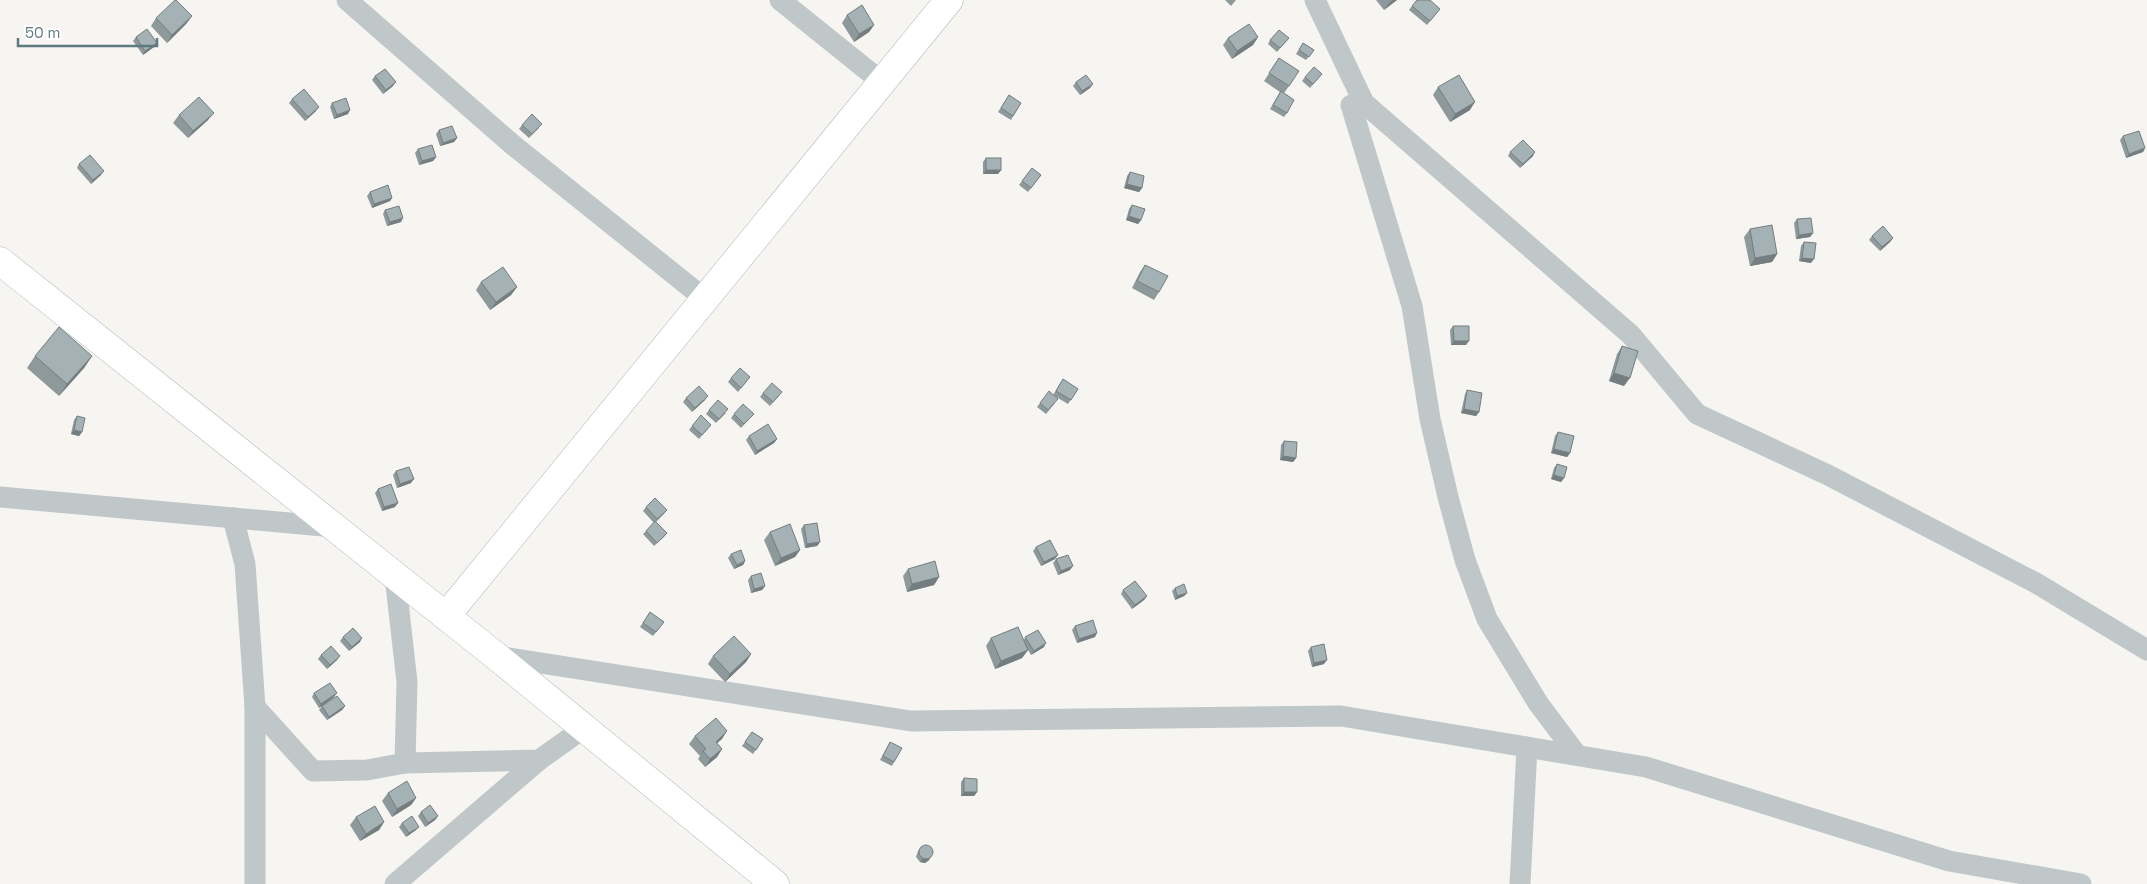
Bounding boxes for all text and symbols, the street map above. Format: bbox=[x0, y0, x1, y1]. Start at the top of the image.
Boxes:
scale bar bbox=[18, 15, 156, 47]
text: 50 m bbox=[25, 23, 60, 42]

